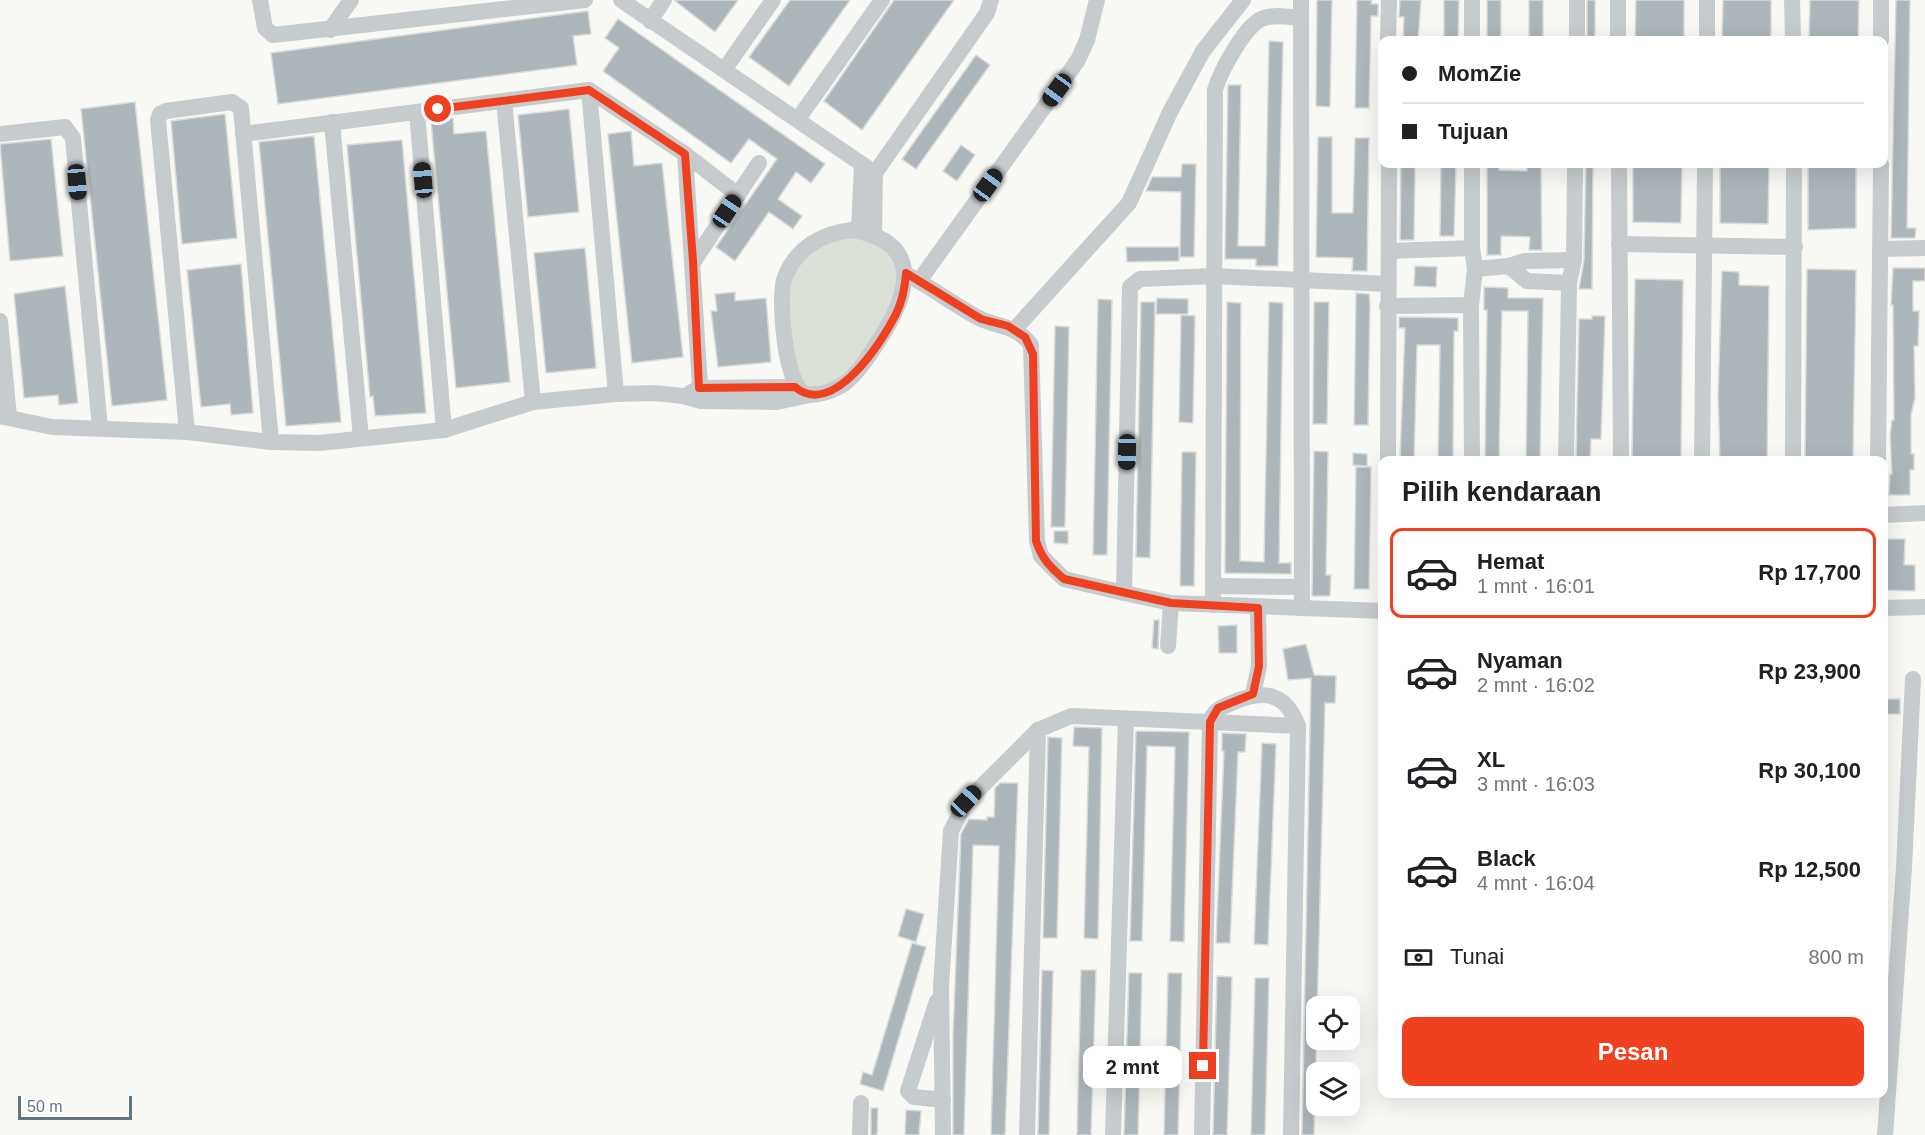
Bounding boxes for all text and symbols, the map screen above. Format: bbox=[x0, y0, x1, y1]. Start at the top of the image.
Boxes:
text: MomZie bbox=[1438, 61, 1521, 86]
car bbox=[1039, 70, 1075, 110]
route start bbox=[424, 95, 451, 122]
text: Tujuan bbox=[1438, 119, 1508, 144]
car bbox=[412, 161, 434, 199]
car bbox=[66, 163, 88, 201]
car bbox=[970, 165, 1006, 205]
car bbox=[709, 191, 745, 231]
car bbox=[1118, 434, 1136, 470]
text: Pilih kendaraan bbox=[1402, 477, 1602, 507]
icon: car bbox=[1405, 546, 1459, 600]
text: Hemat bbox=[1477, 549, 1544, 574]
text: Rp 17,700 bbox=[1758, 560, 1861, 585]
text: 1 mnt · 16:01 bbox=[1477, 575, 1595, 597]
icon: car bbox=[1405, 645, 1459, 699]
text: Nyaman bbox=[1477, 648, 1563, 673]
text: Rp 23,900 bbox=[1758, 659, 1861, 684]
text: 2 mnt · 16:02 bbox=[1477, 674, 1595, 696]
icon: car bbox=[1405, 744, 1459, 798]
text: XL bbox=[1477, 747, 1505, 772]
text: Rp 30,100 bbox=[1758, 758, 1861, 783]
text: 3 mnt · 16:03 bbox=[1477, 773, 1595, 795]
car bbox=[947, 782, 985, 820]
icon: car bbox=[1405, 843, 1459, 897]
text: Black bbox=[1477, 846, 1536, 871]
text: Rp 12,500 bbox=[1758, 857, 1861, 882]
text: 4 mnt · 16:04 bbox=[1477, 872, 1595, 894]
icon: cash bbox=[1402, 941, 1435, 974]
text: Tunai bbox=[1450, 944, 1504, 969]
text: 800 m bbox=[1808, 946, 1864, 968]
map controls bbox=[1306, 996, 1360, 1116]
button: locate bbox=[1306, 996, 1360, 1050]
button: Pesan bbox=[1402, 1017, 1864, 1086]
callout: 2 mnt bbox=[1083, 1045, 1182, 1087]
route end bbox=[1189, 1052, 1216, 1079]
text: 2 mnt bbox=[1106, 1056, 1159, 1078]
button: layers bbox=[1306, 1062, 1360, 1116]
scale bar bbox=[18, 1093, 132, 1120]
text: 50 m bbox=[27, 1098, 63, 1115]

